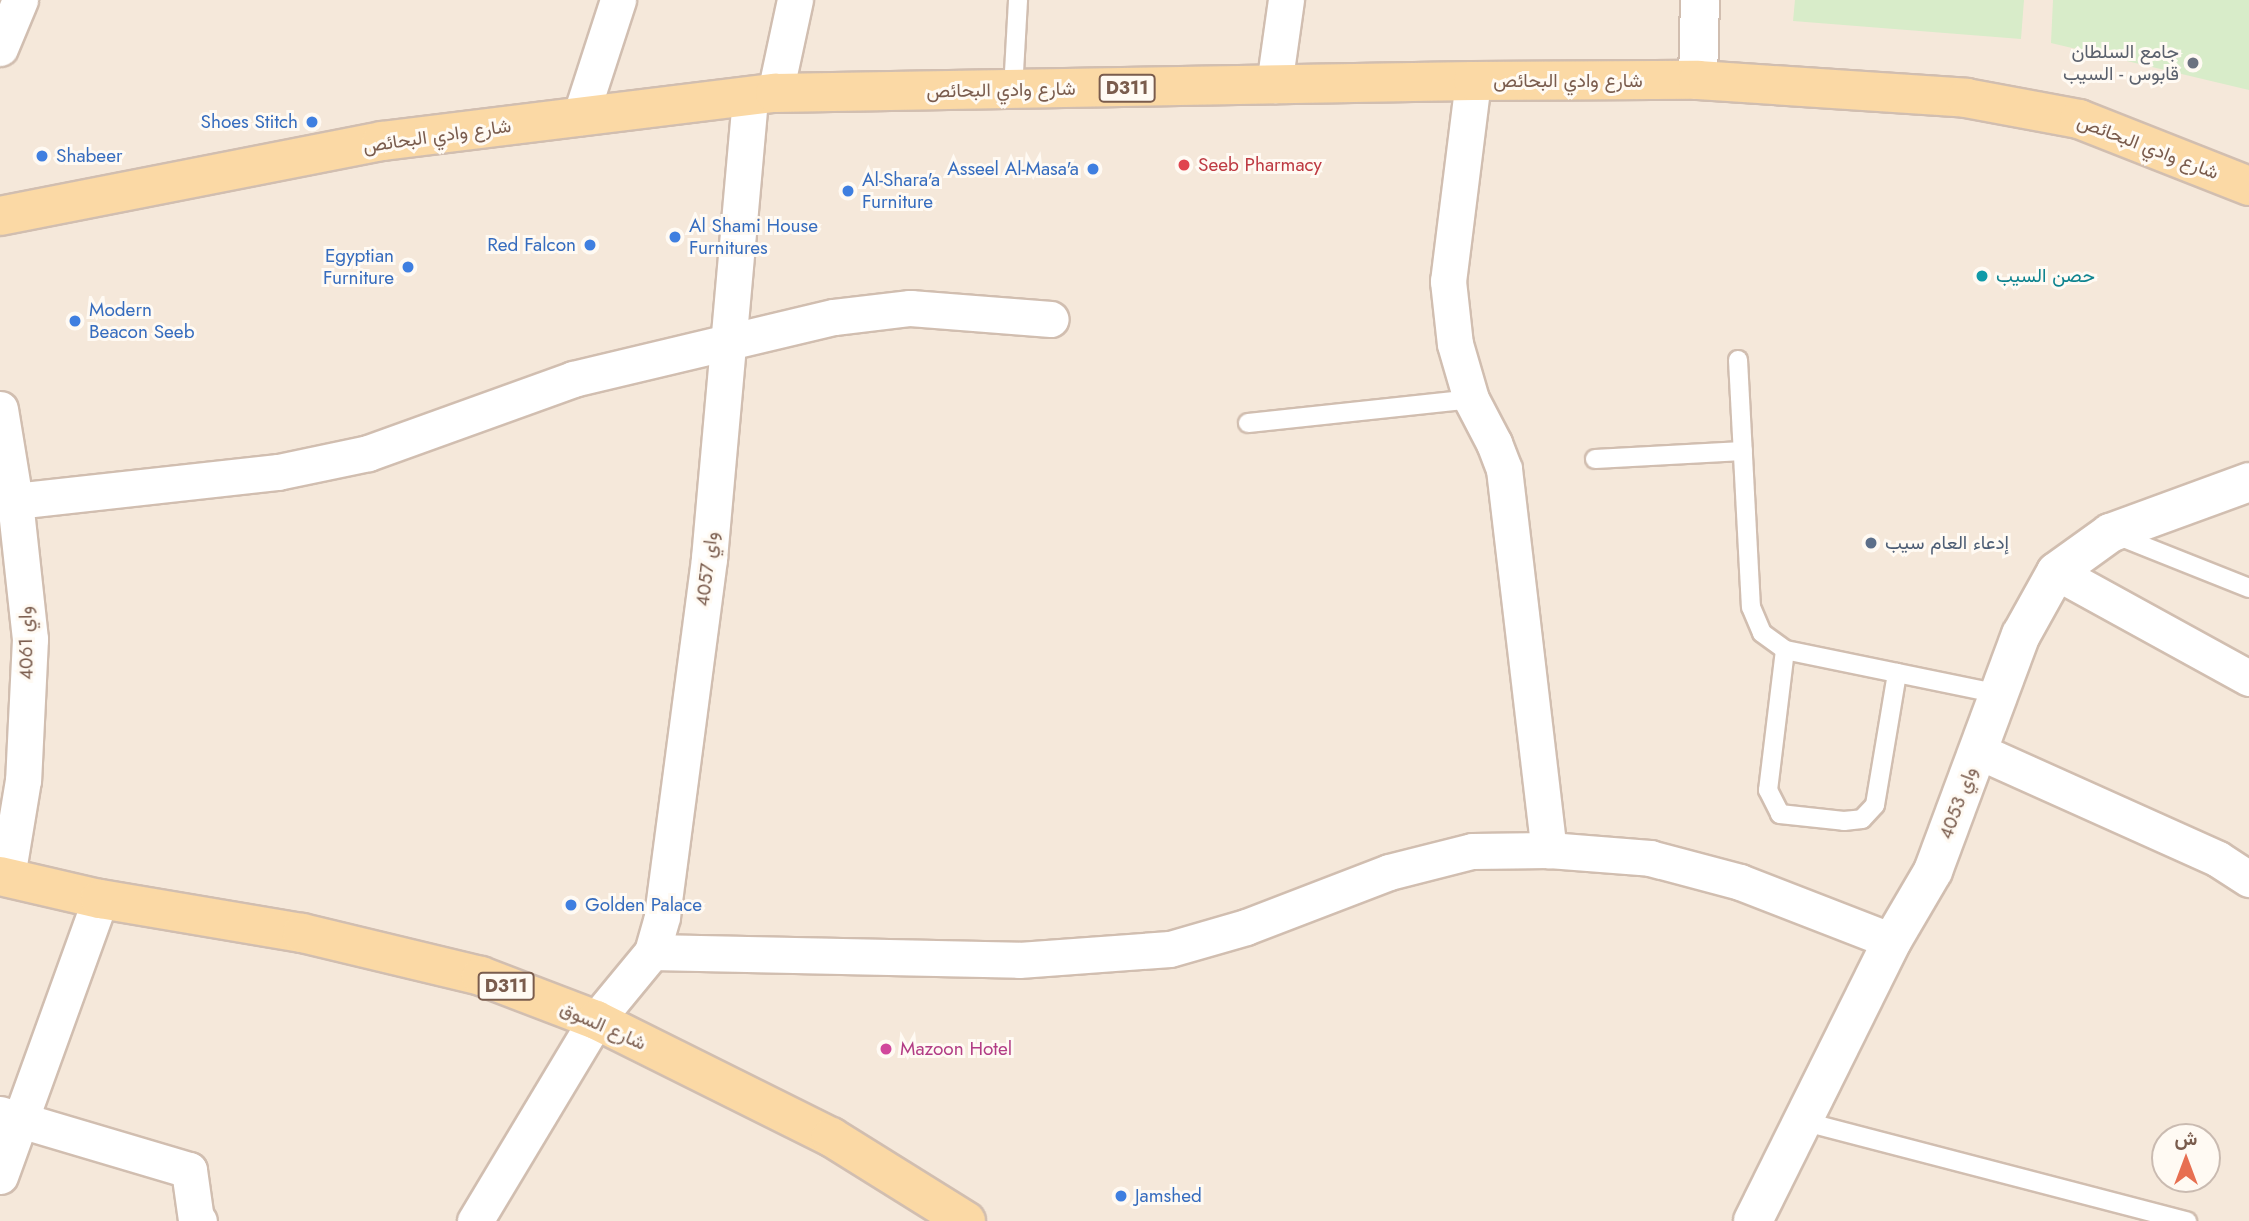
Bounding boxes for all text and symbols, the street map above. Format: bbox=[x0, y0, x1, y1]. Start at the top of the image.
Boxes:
place label: جامع السلطان قابوس - السيب bbox=[2063, 41, 2179, 85]
marker: جامع السلطان قابوس - السيب bbox=[2185, 55, 2201, 71]
street label: شارع وادي البحائص bbox=[1493, 70, 1643, 92]
road number: D311 bbox=[1097, 74, 1157, 102]
street label: شارع وادي البحائص bbox=[926, 77, 1076, 103]
street label: شارع وادي البحائص bbox=[2074, 110, 2222, 184]
place label: Shoes Stitch bbox=[201, 111, 298, 133]
marker: Shoes Stitch bbox=[304, 114, 320, 130]
street label: شارع وادي البحائص bbox=[361, 114, 513, 158]
place label: Shabeer bbox=[56, 145, 122, 167]
marker: Shabeer bbox=[34, 148, 50, 164]
place label: Seeb Pharmacy bbox=[1198, 154, 1322, 176]
marker: Seeb Pharmacy bbox=[1176, 157, 1192, 173]
place label: Asseel Al-Masa'a bbox=[947, 158, 1079, 180]
marker: Asseel Al-Masa'a bbox=[1085, 161, 1101, 177]
place label: Al-Shara'a Furniture bbox=[862, 169, 940, 213]
marker: Al-Shara'a Furniture bbox=[840, 183, 856, 199]
place label: Al Shami House Furnitures bbox=[689, 215, 818, 259]
marker: Al Shami House Furnitures bbox=[667, 229, 683, 245]
place label: Red Falcon bbox=[487, 234, 576, 256]
marker: Red Falcon bbox=[582, 237, 598, 253]
place label: Egyptian Furniture bbox=[323, 245, 394, 289]
marker: Egyptian Furniture bbox=[400, 259, 416, 275]
place label: حصن السيب bbox=[1996, 265, 2095, 287]
marker: حصن السيب bbox=[1974, 268, 1990, 284]
place label: Modern Beacon Seeb bbox=[89, 299, 194, 343]
marker: Modern Beacon Seeb bbox=[67, 313, 83, 329]
street label: واي 4057 bbox=[691, 530, 723, 608]
place label: إدعاء العام سيب bbox=[1885, 532, 2009, 554]
marker: إدعاء العام سيب bbox=[1863, 535, 1879, 551]
street label: واي 4061 bbox=[14, 606, 38, 680]
street label: واي 4053 bbox=[1934, 764, 1982, 842]
place label: Golden Palace bbox=[585, 894, 702, 916]
marker: Golden Palace bbox=[563, 897, 579, 913]
road number: D311 bbox=[476, 972, 536, 1001]
street label: شارع السوق bbox=[557, 997, 649, 1055]
place label: Mazoon Hotel bbox=[900, 1038, 1012, 1060]
marker: Mazoon Hotel bbox=[878, 1041, 894, 1057]
north arrow bbox=[2151, 1123, 2221, 1193]
text: ش bbox=[2175, 1125, 2197, 1152]
place label: Jamshed bbox=[1135, 1185, 1202, 1207]
marker: Jamshed bbox=[1113, 1188, 1129, 1204]

